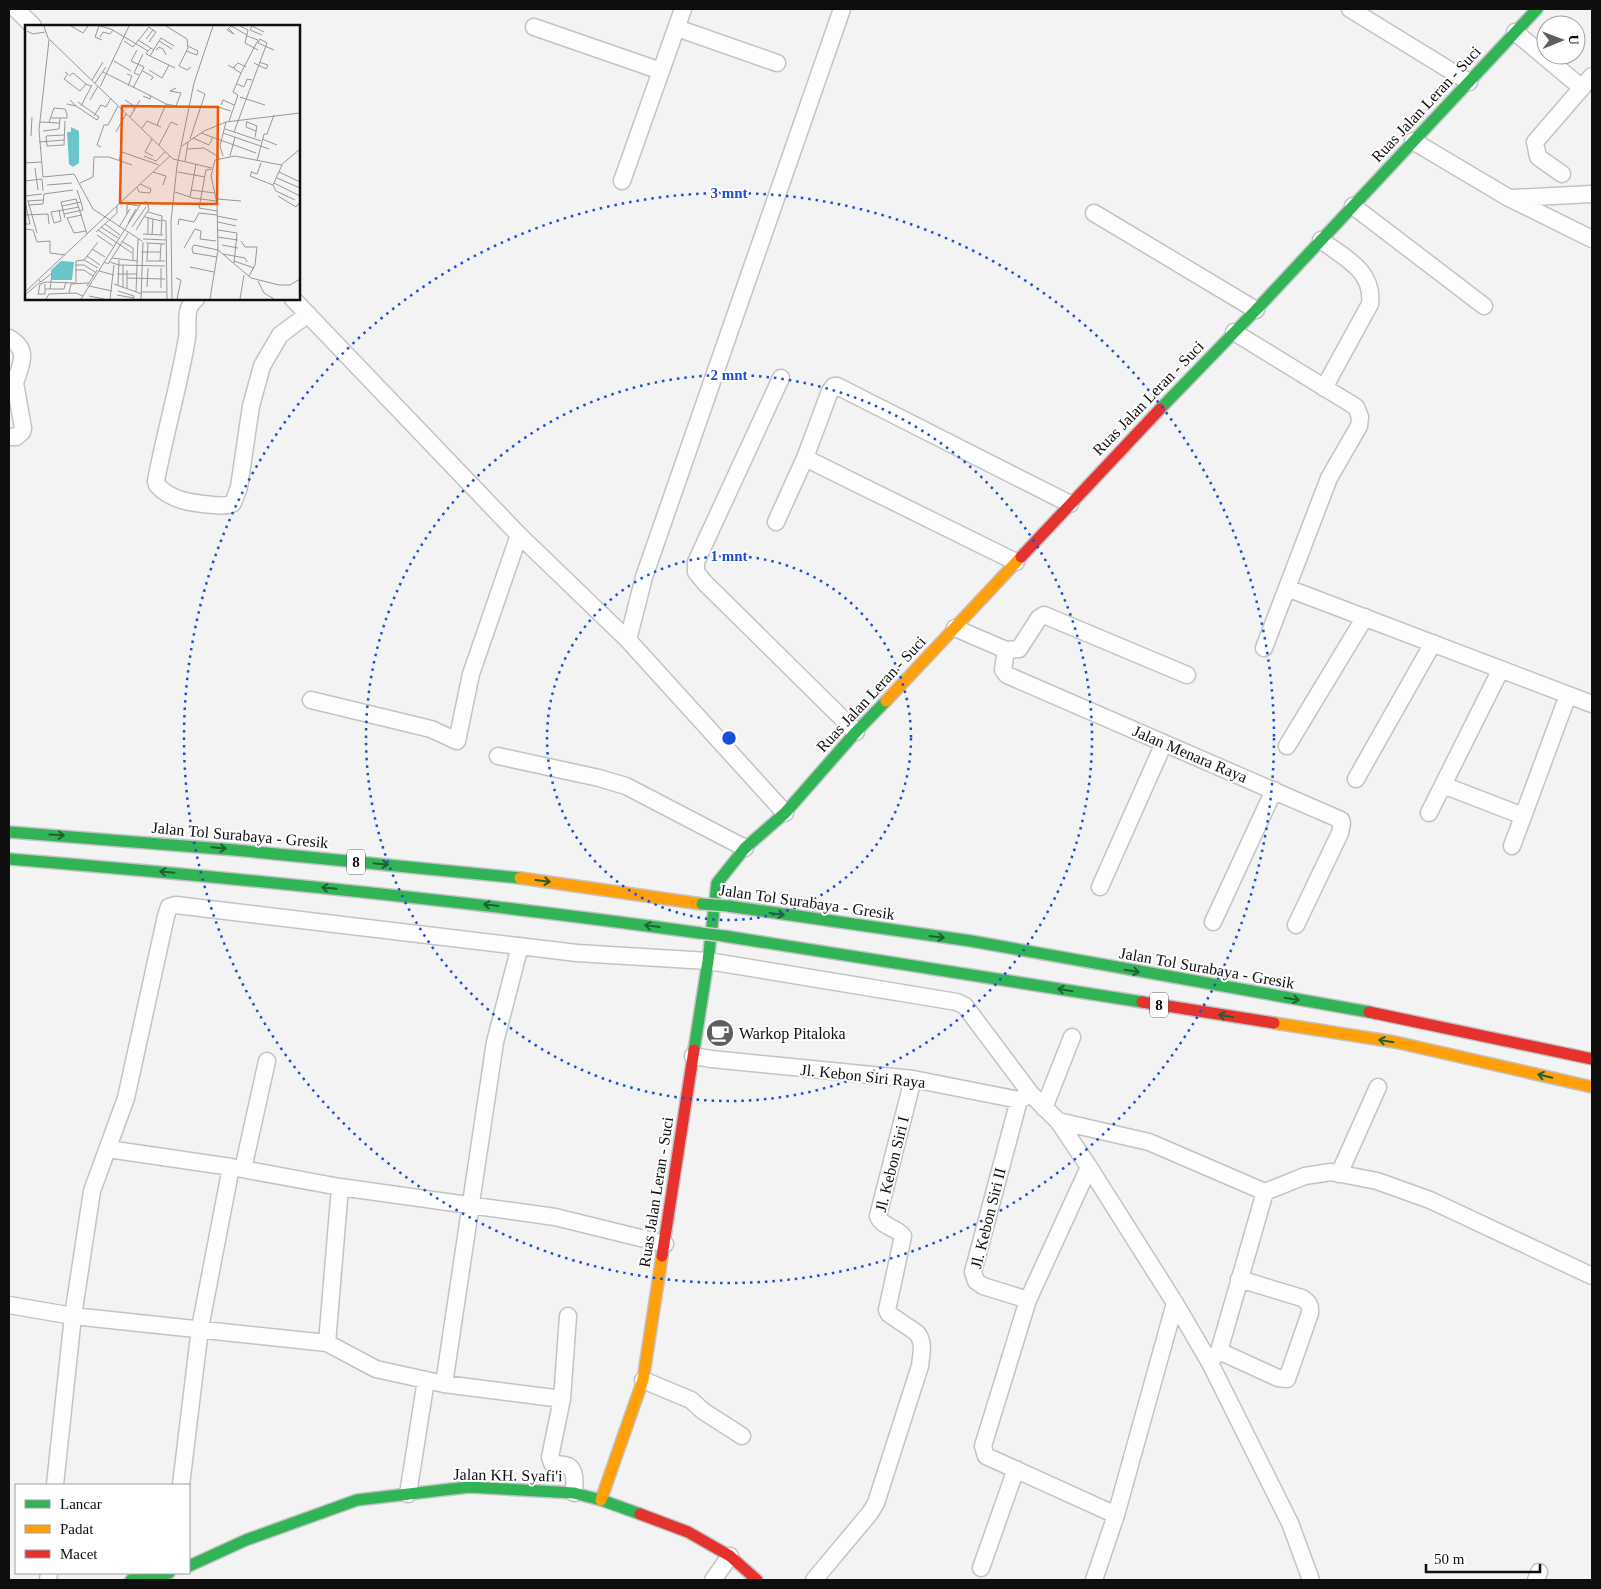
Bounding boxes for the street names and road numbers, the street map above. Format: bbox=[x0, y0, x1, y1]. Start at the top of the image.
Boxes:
street label: Ruas Jalan Leran - Suci bbox=[1368, 42, 1484, 165]
street label: Ruas Jalan Leran - Suci bbox=[1089, 337, 1207, 459]
street label: Ruas Jalan Leran - Suci bbox=[813, 632, 929, 755]
street label: Jalan Menara Raya bbox=[1130, 722, 1250, 787]
street label: Jalan Tol Surabaya - Gresik bbox=[151, 819, 329, 852]
road number: 8 bbox=[347, 850, 365, 874]
street label: Jalan Tol Surabaya - Gresik bbox=[718, 881, 896, 924]
street label: Jalan Tol Surabaya - Gresik bbox=[1118, 944, 1296, 993]
road number: 8 bbox=[1150, 992, 1168, 1018]
street label: Jl. Kebon Siri Raya bbox=[800, 1061, 926, 1092]
street label: Ruas Jalan Leran - Suci bbox=[636, 1115, 676, 1268]
street label: Jl. Kebon Siri I bbox=[872, 1115, 912, 1213]
street label: Jl. Kebon Siri II bbox=[967, 1166, 1009, 1270]
street label: Jalan KH. Syafi'i bbox=[453, 1466, 563, 1485]

